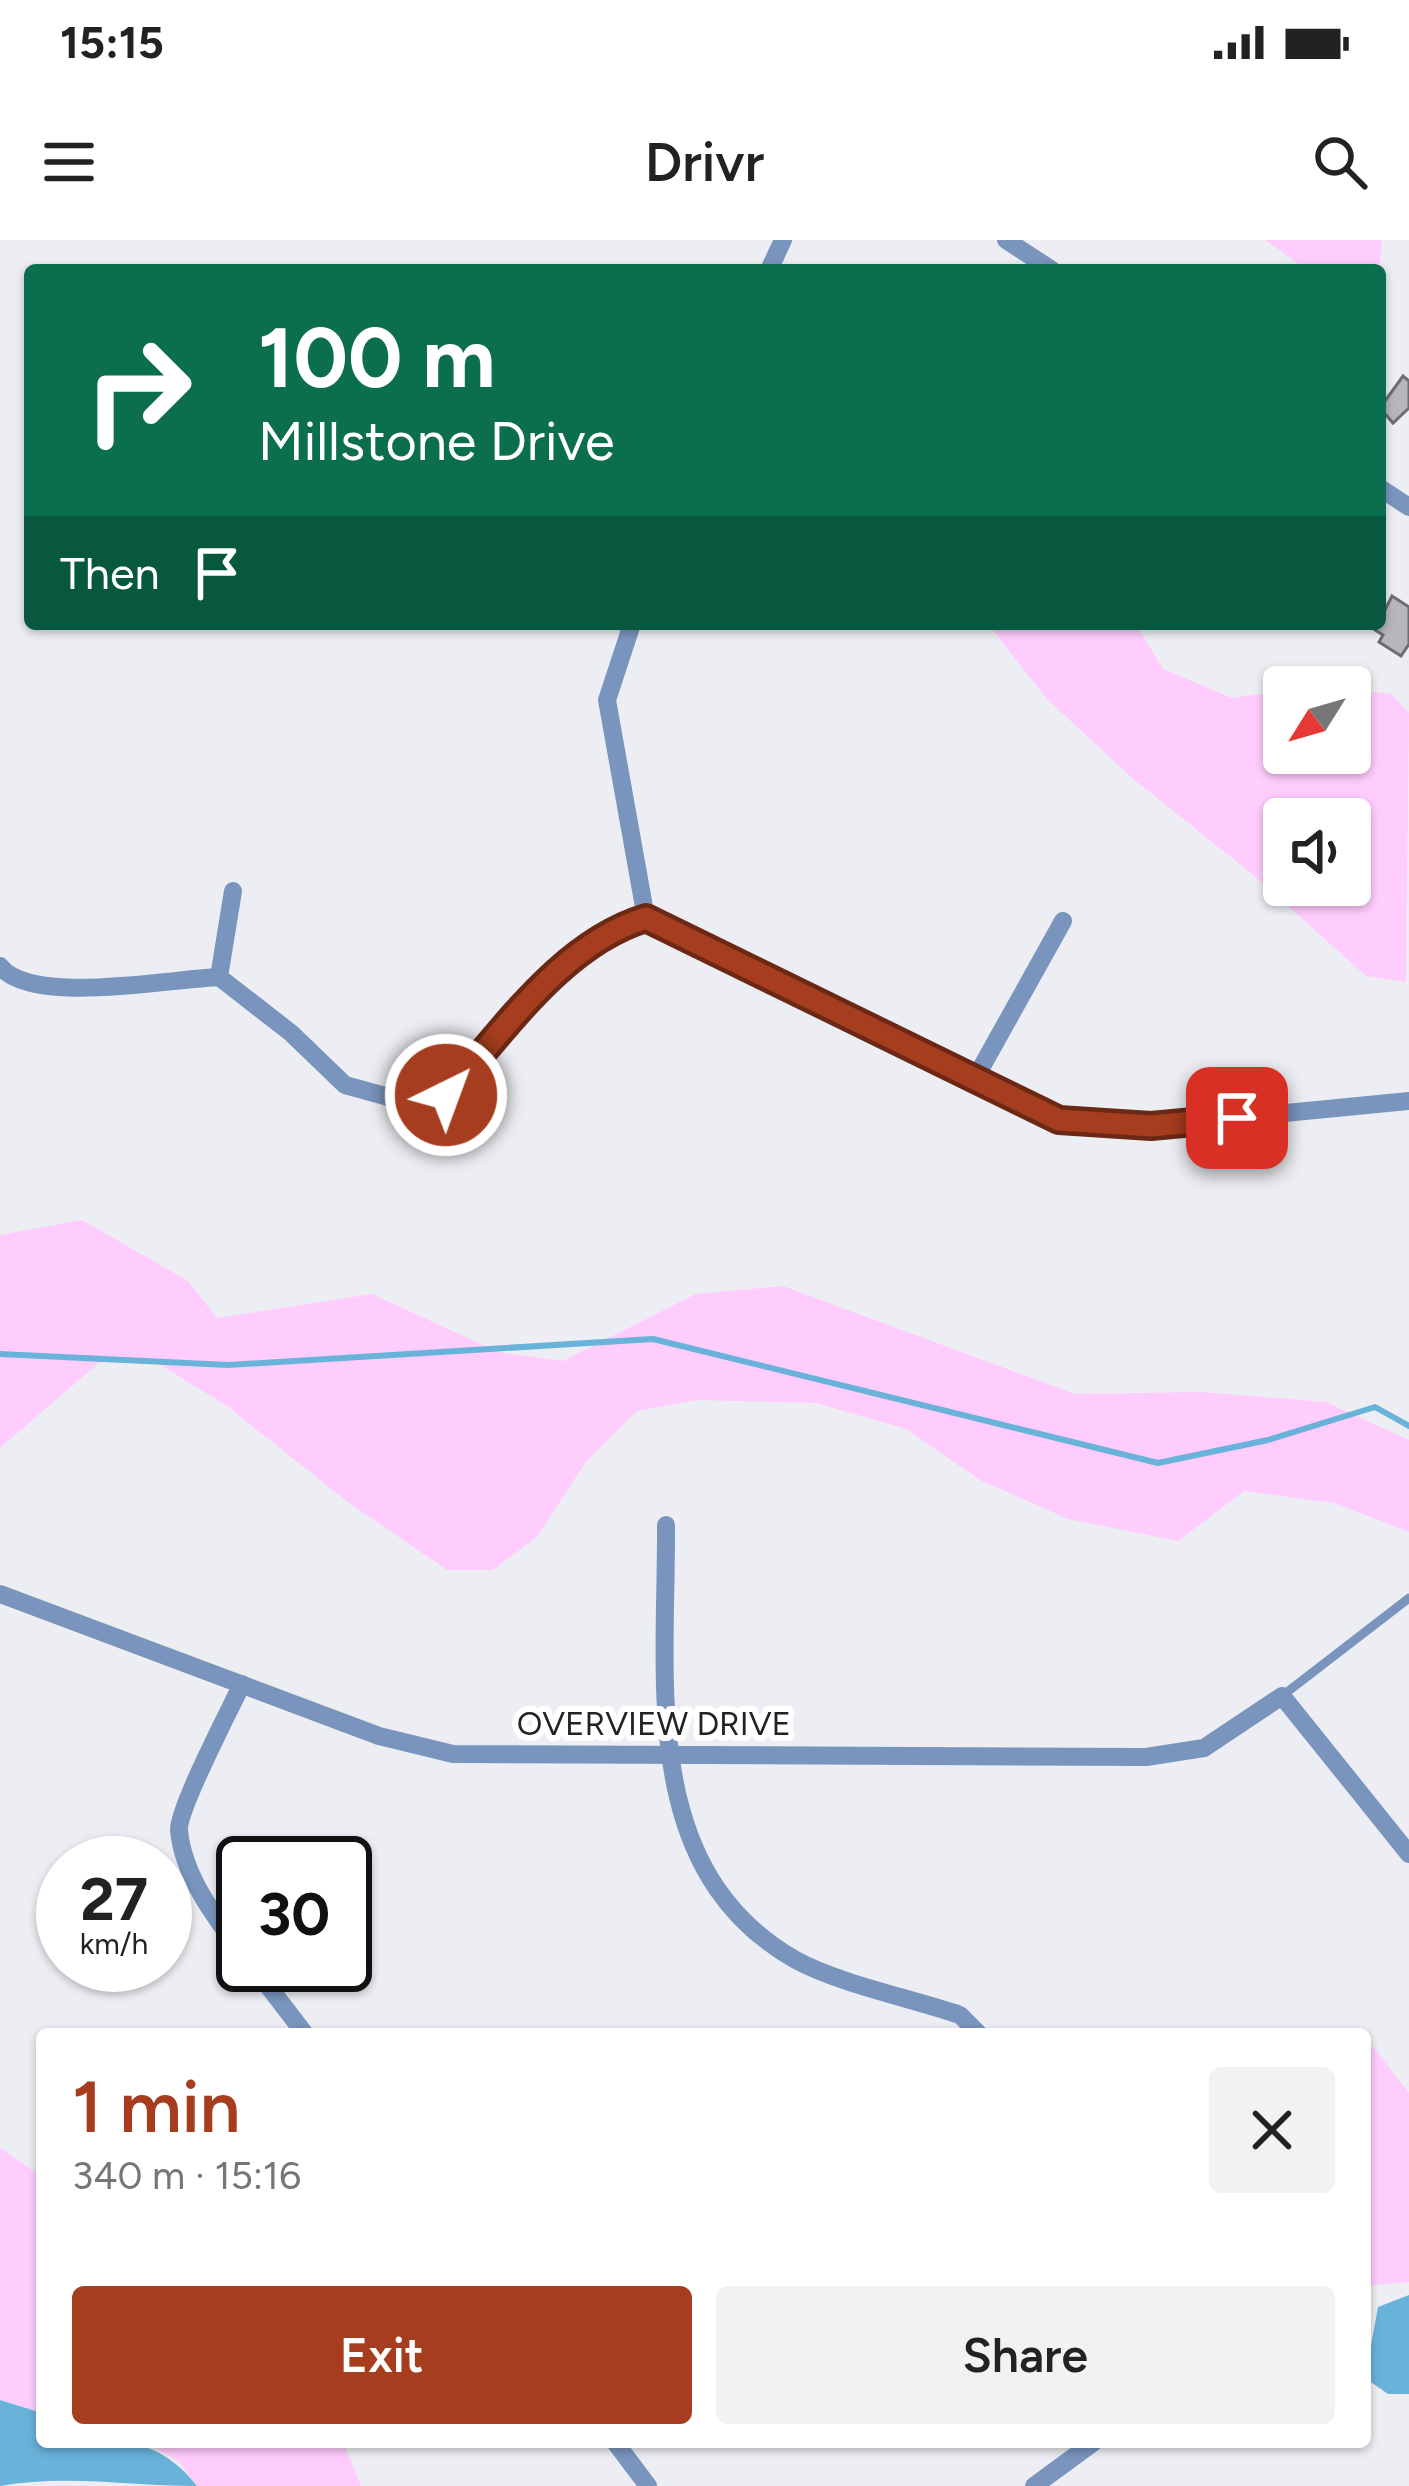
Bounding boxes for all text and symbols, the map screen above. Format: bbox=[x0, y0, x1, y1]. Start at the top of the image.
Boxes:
text: 15:15 bbox=[60, 15, 164, 69]
icon: menu bbox=[36, 129, 102, 195]
icon: search bbox=[1307, 129, 1373, 195]
text: Drivr bbox=[645, 130, 764, 195]
text: 100 m bbox=[258, 307, 496, 408]
icon: right bbox=[60, 312, 216, 468]
text: Millstone Drive bbox=[258, 409, 615, 474]
icon: arrive bbox=[184, 540, 250, 606]
text: Then bbox=[60, 546, 160, 600]
north arrow bbox=[1263, 666, 1371, 774]
map controls bbox=[1263, 666, 1371, 906]
button: sound bbox=[1263, 798, 1371, 906]
position arrow bbox=[383, 1032, 509, 1158]
pin bbox=[1186, 1067, 1288, 1169]
icon: arrive bbox=[1204, 1085, 1270, 1151]
street label: OVERVIEW DRIVE bbox=[517, 1704, 791, 1743]
speed limit sign: 30 bbox=[216, 1836, 372, 1992]
text: 27 bbox=[80, 1863, 148, 1935]
text: km/h bbox=[80, 1925, 148, 1962]
text: 1 min bbox=[72, 2064, 240, 2150]
button: close bbox=[1209, 2067, 1335, 2193]
text: 340 m · 15:16 bbox=[72, 2152, 301, 2199]
button: Exit bbox=[72, 2286, 692, 2424]
button: Share bbox=[716, 2286, 1335, 2424]

